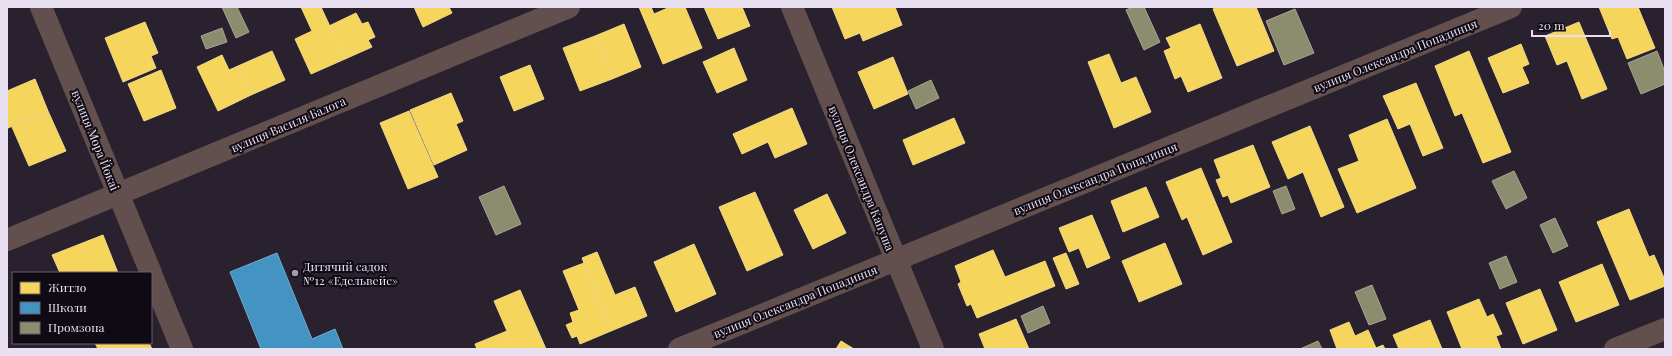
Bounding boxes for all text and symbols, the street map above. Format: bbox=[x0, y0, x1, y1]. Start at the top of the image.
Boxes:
scale bar bbox=[1532, 12, 1610, 38]
street label: вулиця Олександра Попадинця bbox=[1311, 15, 1480, 95]
text: 20 m bbox=[1538, 17, 1565, 33]
street label: вулиця Мора Йокаі bbox=[69, 87, 124, 193]
street label: вулиця Василя Балога bbox=[228, 93, 348, 155]
street label: вулиця Олександра Капуша bbox=[826, 103, 899, 253]
street label: вулиця Олександра Попадинця bbox=[1011, 138, 1180, 218]
place label: Дитячий садок №12 «Едельвейс» bbox=[303, 258, 398, 288]
street label: вулиця Олександра Попадинця bbox=[711, 261, 880, 341]
marker: Дитячий садок №12 «Едельвейс» bbox=[290, 268, 300, 278]
legend bbox=[12, 272, 152, 344]
text: Житло bbox=[48, 279, 87, 295]
text: Школи bbox=[48, 299, 87, 315]
text: Промзона bbox=[48, 319, 105, 335]

